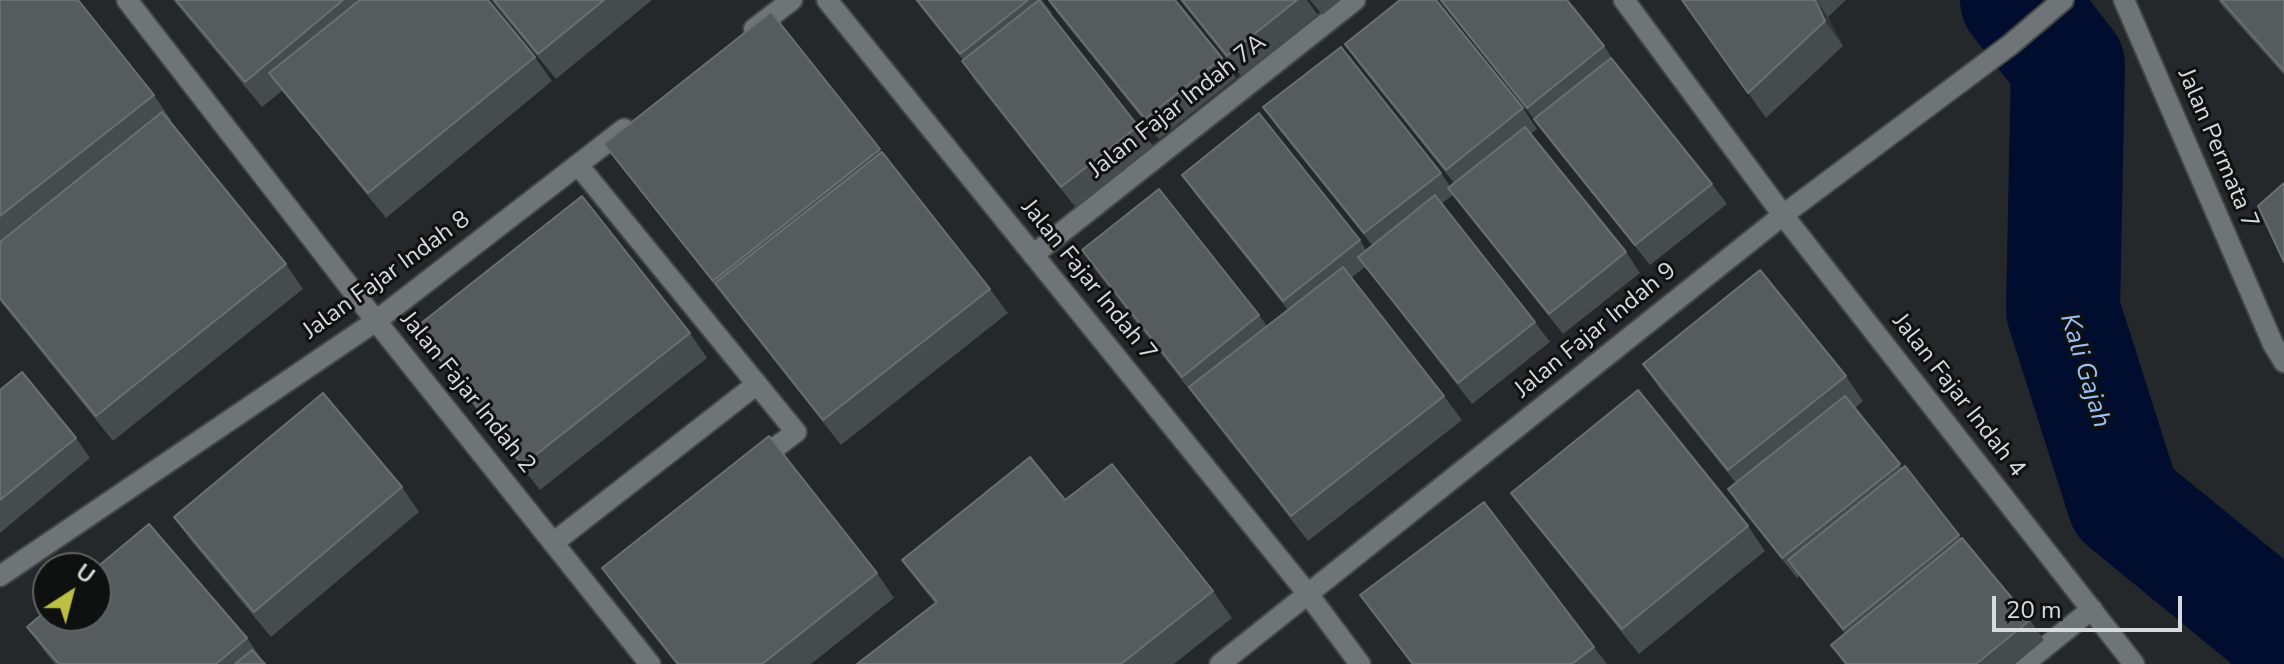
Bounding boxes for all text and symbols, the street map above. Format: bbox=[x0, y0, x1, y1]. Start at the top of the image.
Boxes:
street label: Jalan Fajar Indah 7A bbox=[1084, 29, 1272, 185]
street label: Jalan Permata 7 bbox=[2170, 65, 2264, 233]
street label: Jalan Fajar Indah 7 bbox=[1014, 194, 1162, 368]
street label: Jalan Fajar Indah 8 bbox=[298, 206, 476, 346]
street label: Jalan Fajar Indah 9 bbox=[1509, 257, 1683, 405]
street label: Jalan Fajar Indah 2 bbox=[393, 306, 541, 480]
street label: Jalan Fajar Indah 4 bbox=[1885, 309, 2031, 483]
water label: Kali Gajah bbox=[2052, 310, 2116, 432]
north arrow bbox=[32, 552, 112, 632]
text: U bbox=[70, 557, 100, 591]
scale bar bbox=[1996, 580, 2186, 630]
text: 20 m bbox=[2006, 594, 2062, 626]

